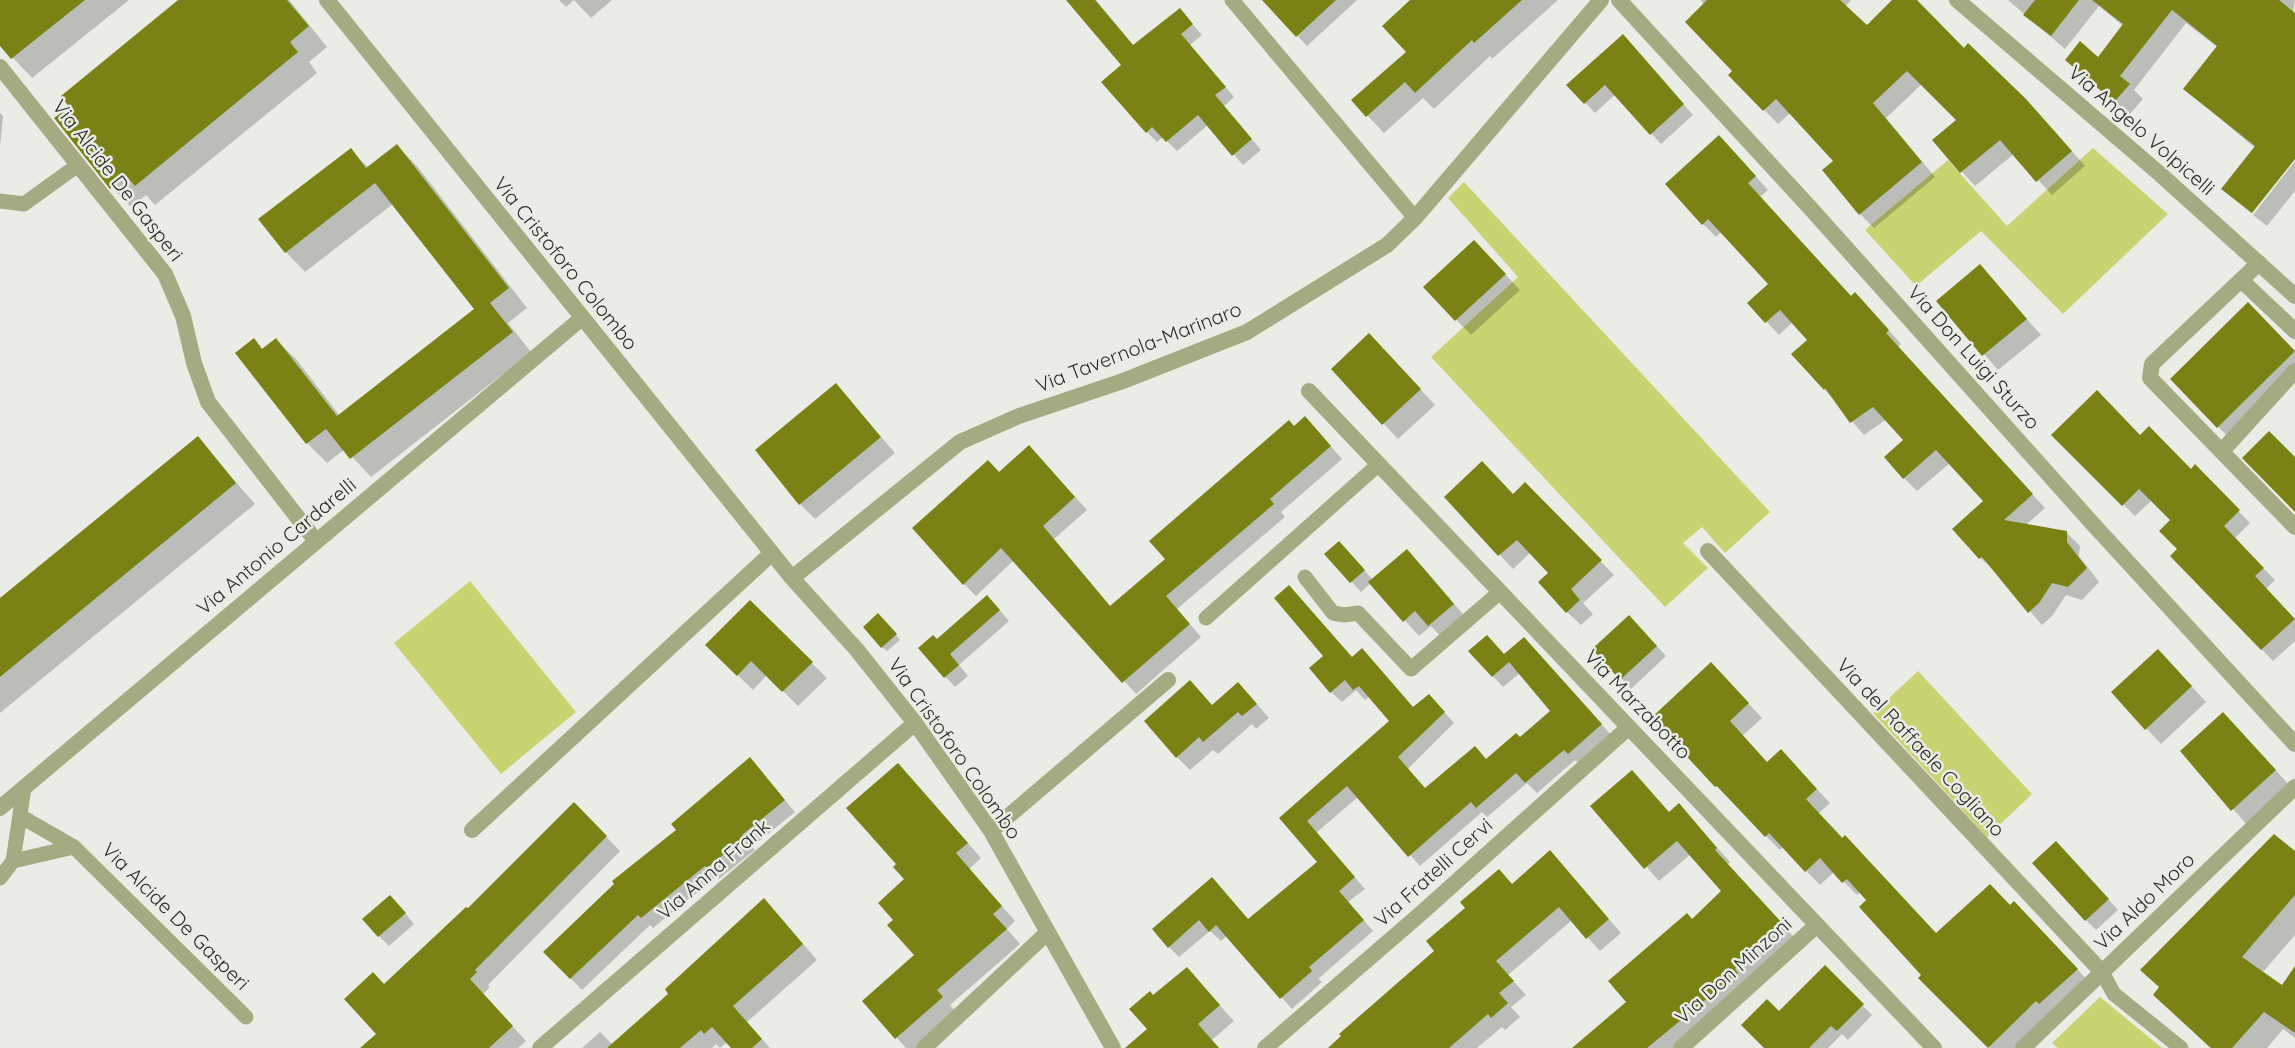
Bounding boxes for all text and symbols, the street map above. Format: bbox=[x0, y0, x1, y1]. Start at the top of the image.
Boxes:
street label: Via Angelo Volpicelli bbox=[2063, 61, 2219, 201]
street label: Via Alcide De Gasperi bbox=[46, 95, 188, 267]
street label: Via Cristoforo Colombo bbox=[488, 173, 642, 355]
street label: Via Don Luigi Sturzo bbox=[1902, 281, 2044, 435]
street label: Via Tavernola-Marinaro bbox=[1033, 298, 1245, 398]
street label: Via Antonio Cardarelli bbox=[192, 473, 362, 621]
street label: Via Marzabotto bbox=[1579, 645, 1695, 765]
street label: Via Cristoforo Colombo bbox=[882, 654, 1026, 844]
street label: Via del Raffaele Cogliano bbox=[1831, 654, 2009, 842]
street label: Via Anna Frank bbox=[653, 814, 775, 926]
street label: Via Fratelli Cervi bbox=[1370, 814, 1498, 932]
street label: Via Alcide De Gasperi bbox=[96, 838, 254, 996]
street label: Via Aldo Moro bbox=[2090, 848, 2200, 956]
street label: Via Don Minzoni bbox=[1671, 912, 1797, 1030]

